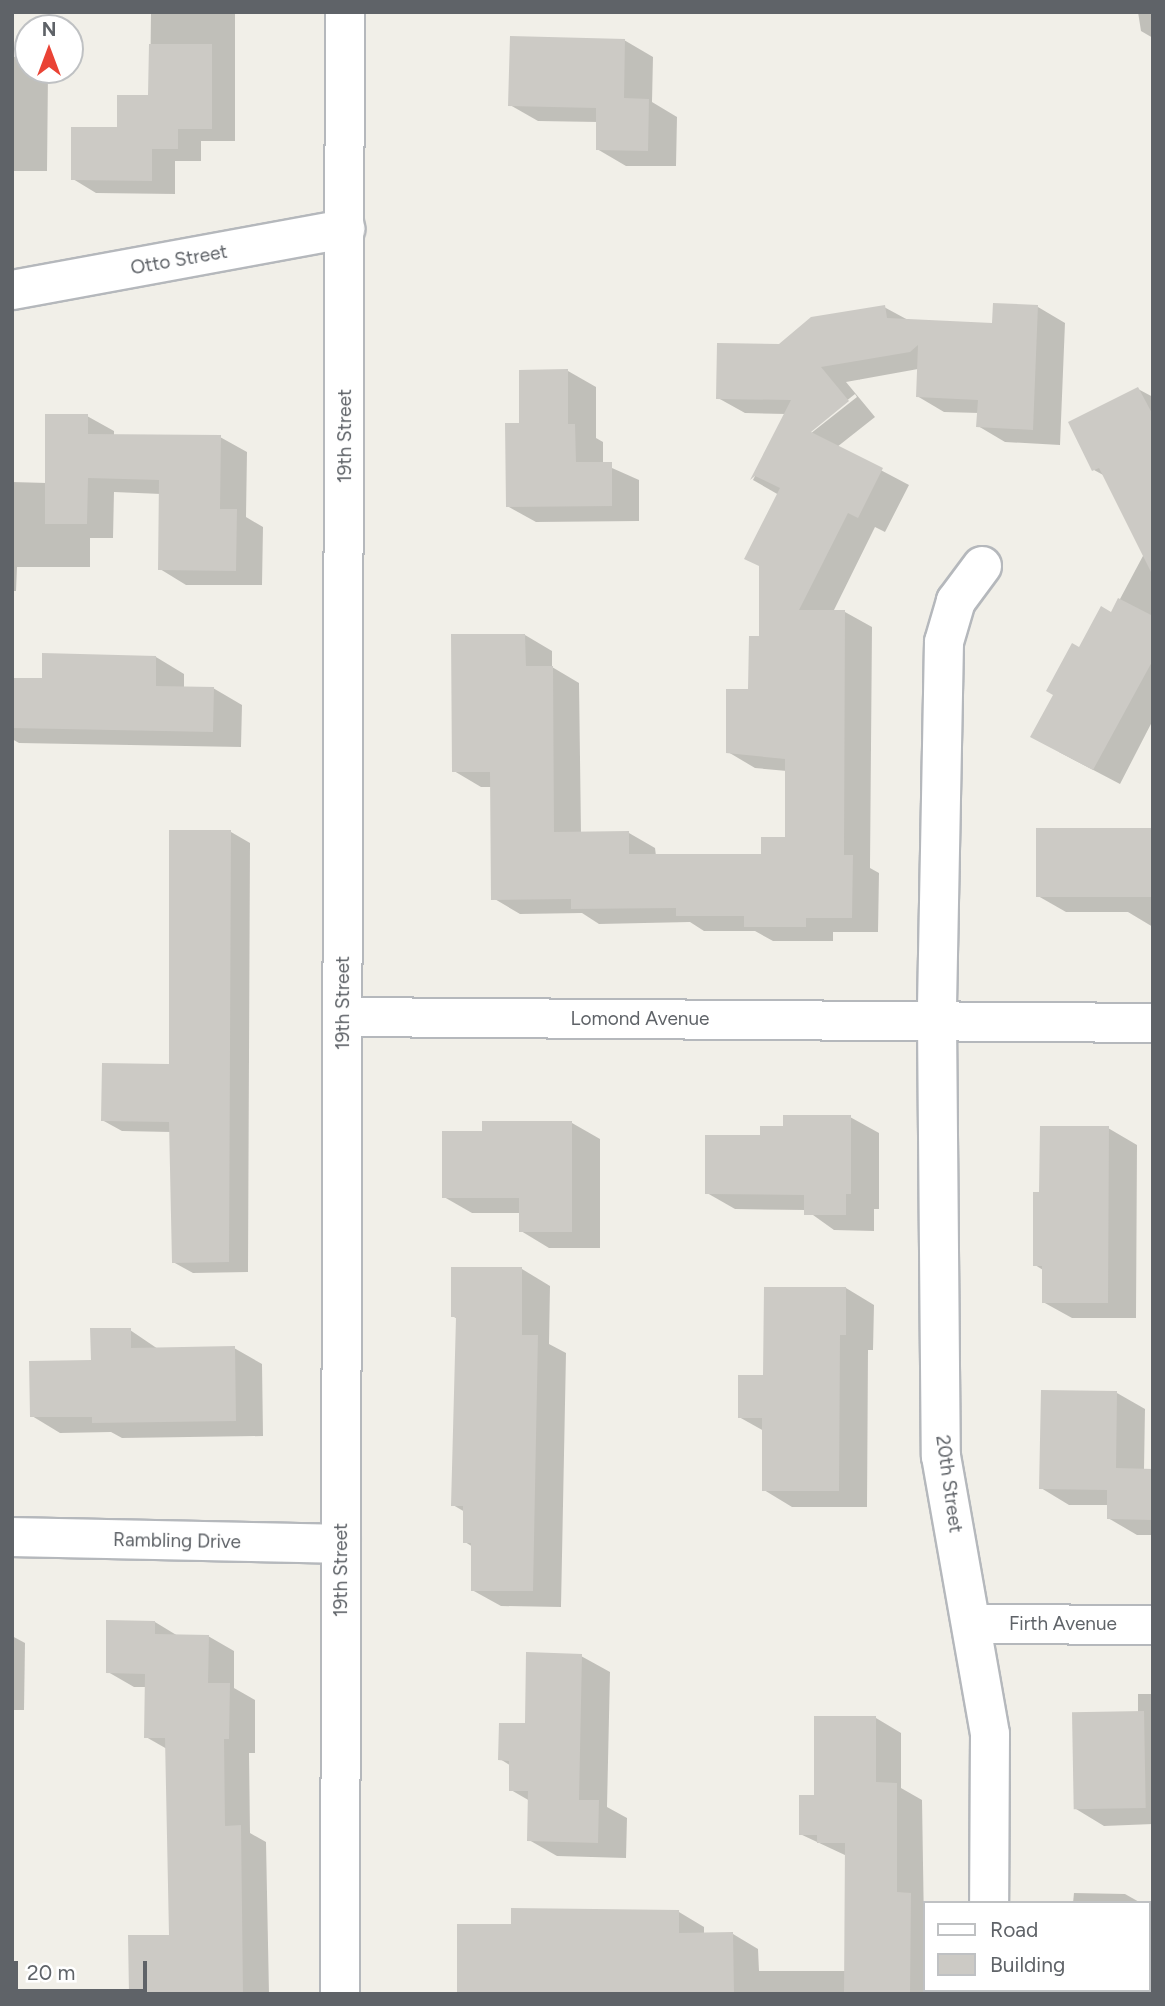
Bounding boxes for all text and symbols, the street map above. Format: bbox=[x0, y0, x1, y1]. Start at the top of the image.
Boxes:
north arrow bbox=[14, 14, 84, 84]
text: N bbox=[42, 18, 56, 41]
street label: Otto Street bbox=[129, 240, 229, 280]
street label: 19th Street bbox=[334, 389, 356, 483]
street label: 19th Street bbox=[332, 956, 354, 1050]
street label: Lomond Avenue bbox=[571, 1008, 709, 1030]
street label: 20th Street bbox=[931, 1434, 967, 1534]
street label: 19th Street bbox=[330, 1523, 352, 1617]
street label: Rambling Drive bbox=[113, 1528, 241, 1554]
street label: Firth Avenue bbox=[1009, 1613, 1117, 1635]
legend bbox=[923, 1901, 1151, 1992]
text: Road bbox=[990, 1917, 1038, 1942]
scale bar bbox=[18, 1946, 150, 1990]
text: Building bbox=[990, 1952, 1065, 1977]
text: 20 m bbox=[27, 1960, 75, 1985]

